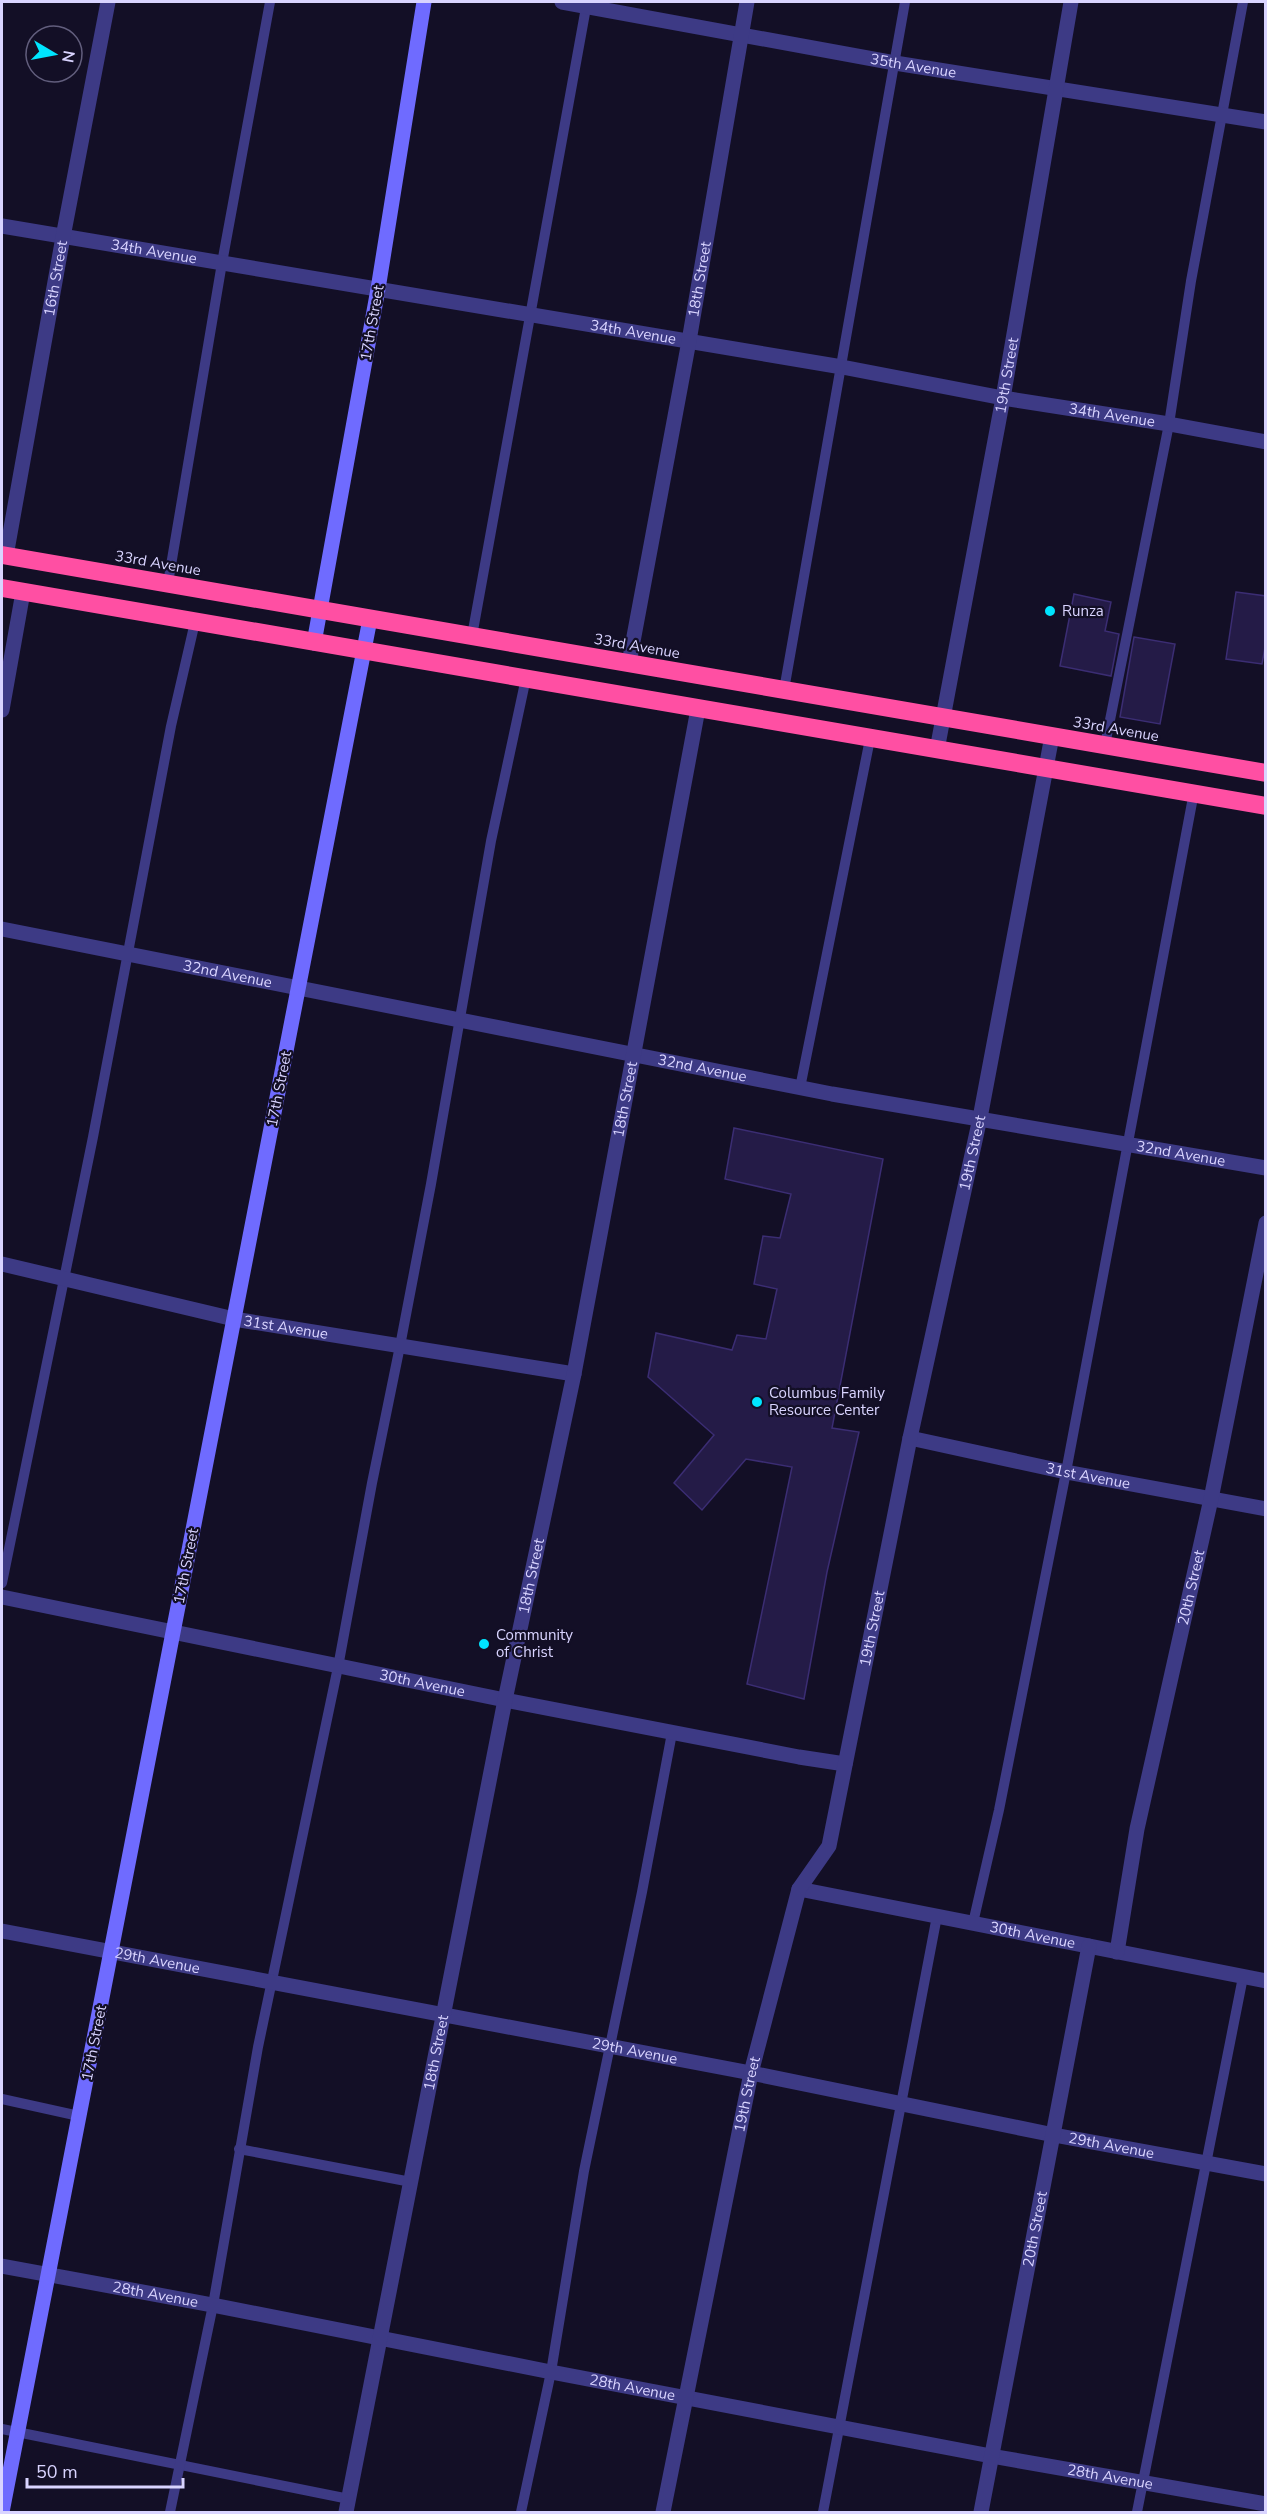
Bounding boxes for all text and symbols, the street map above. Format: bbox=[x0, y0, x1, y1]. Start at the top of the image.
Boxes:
north arrow bbox=[24, 24, 84, 84]
text: N bbox=[56, 49, 80, 64]
street label: 35th Avenue bbox=[869, 49, 958, 83]
street label: 34th Avenue bbox=[109, 234, 198, 269]
street label: 16th Street bbox=[39, 238, 72, 318]
street label: 18th Street bbox=[683, 239, 716, 319]
street label: 17th Street bbox=[356, 283, 389, 362]
street label: 34th Avenue bbox=[589, 315, 678, 349]
street label: 19th Street bbox=[990, 335, 1023, 415]
street label: 34th Avenue bbox=[1068, 398, 1156, 432]
street label: 33rd Avenue bbox=[113, 546, 203, 580]
place label: Runza bbox=[1062, 601, 1104, 621]
marker: Runza bbox=[1043, 604, 1057, 618]
street label: 33rd Avenue bbox=[592, 629, 682, 663]
street label: 33rd Avenue bbox=[1071, 712, 1161, 746]
street label: 32nd Avenue bbox=[181, 955, 274, 992]
street label: 17th Street bbox=[262, 1049, 296, 1128]
street label: 32nd Avenue bbox=[656, 1050, 749, 1087]
street label: 18th Street bbox=[608, 1059, 642, 1139]
street label: 19th Street bbox=[954, 1113, 990, 1193]
street label: 32nd Avenue bbox=[1135, 1136, 1227, 1171]
street label: 31st Avenue bbox=[242, 1311, 330, 1344]
place label: Columbus Family Resource Center bbox=[769, 1383, 885, 1420]
marker: Columbus Family Resource Center bbox=[750, 1395, 764, 1409]
street label: 31st Avenue bbox=[1044, 1458, 1132, 1494]
street label: 17th Street bbox=[169, 1526, 203, 1605]
street label: 18th Street bbox=[513, 1536, 549, 1616]
street label: 20th Street bbox=[1173, 1547, 1209, 1627]
street label: 19th Street bbox=[855, 1588, 890, 1668]
place label: Community of Christ bbox=[496, 1625, 573, 1662]
marker: Community of Christ bbox=[477, 1637, 491, 1651]
street label: 30th Avenue bbox=[378, 1665, 467, 1702]
street label: 30th Avenue bbox=[988, 1917, 1077, 1953]
street label: 29th Avenue bbox=[113, 1943, 202, 1978]
street label: 17th Street bbox=[77, 2003, 111, 2082]
street label: 18th Street bbox=[419, 2012, 453, 2092]
street label: 29th Avenue bbox=[590, 2033, 679, 2069]
street label: 19th Street bbox=[729, 2054, 765, 2134]
street label: 29th Avenue bbox=[1067, 2128, 1156, 2163]
street label: 20th Street bbox=[1018, 2189, 1052, 2269]
street label: 28th Avenue bbox=[111, 2277, 200, 2312]
street label: 28th Avenue bbox=[588, 2370, 677, 2405]
scale bar bbox=[27, 2451, 183, 2489]
street label: 28th Avenue bbox=[1066, 2459, 1155, 2494]
text: 50 m bbox=[36, 2460, 78, 2484]

